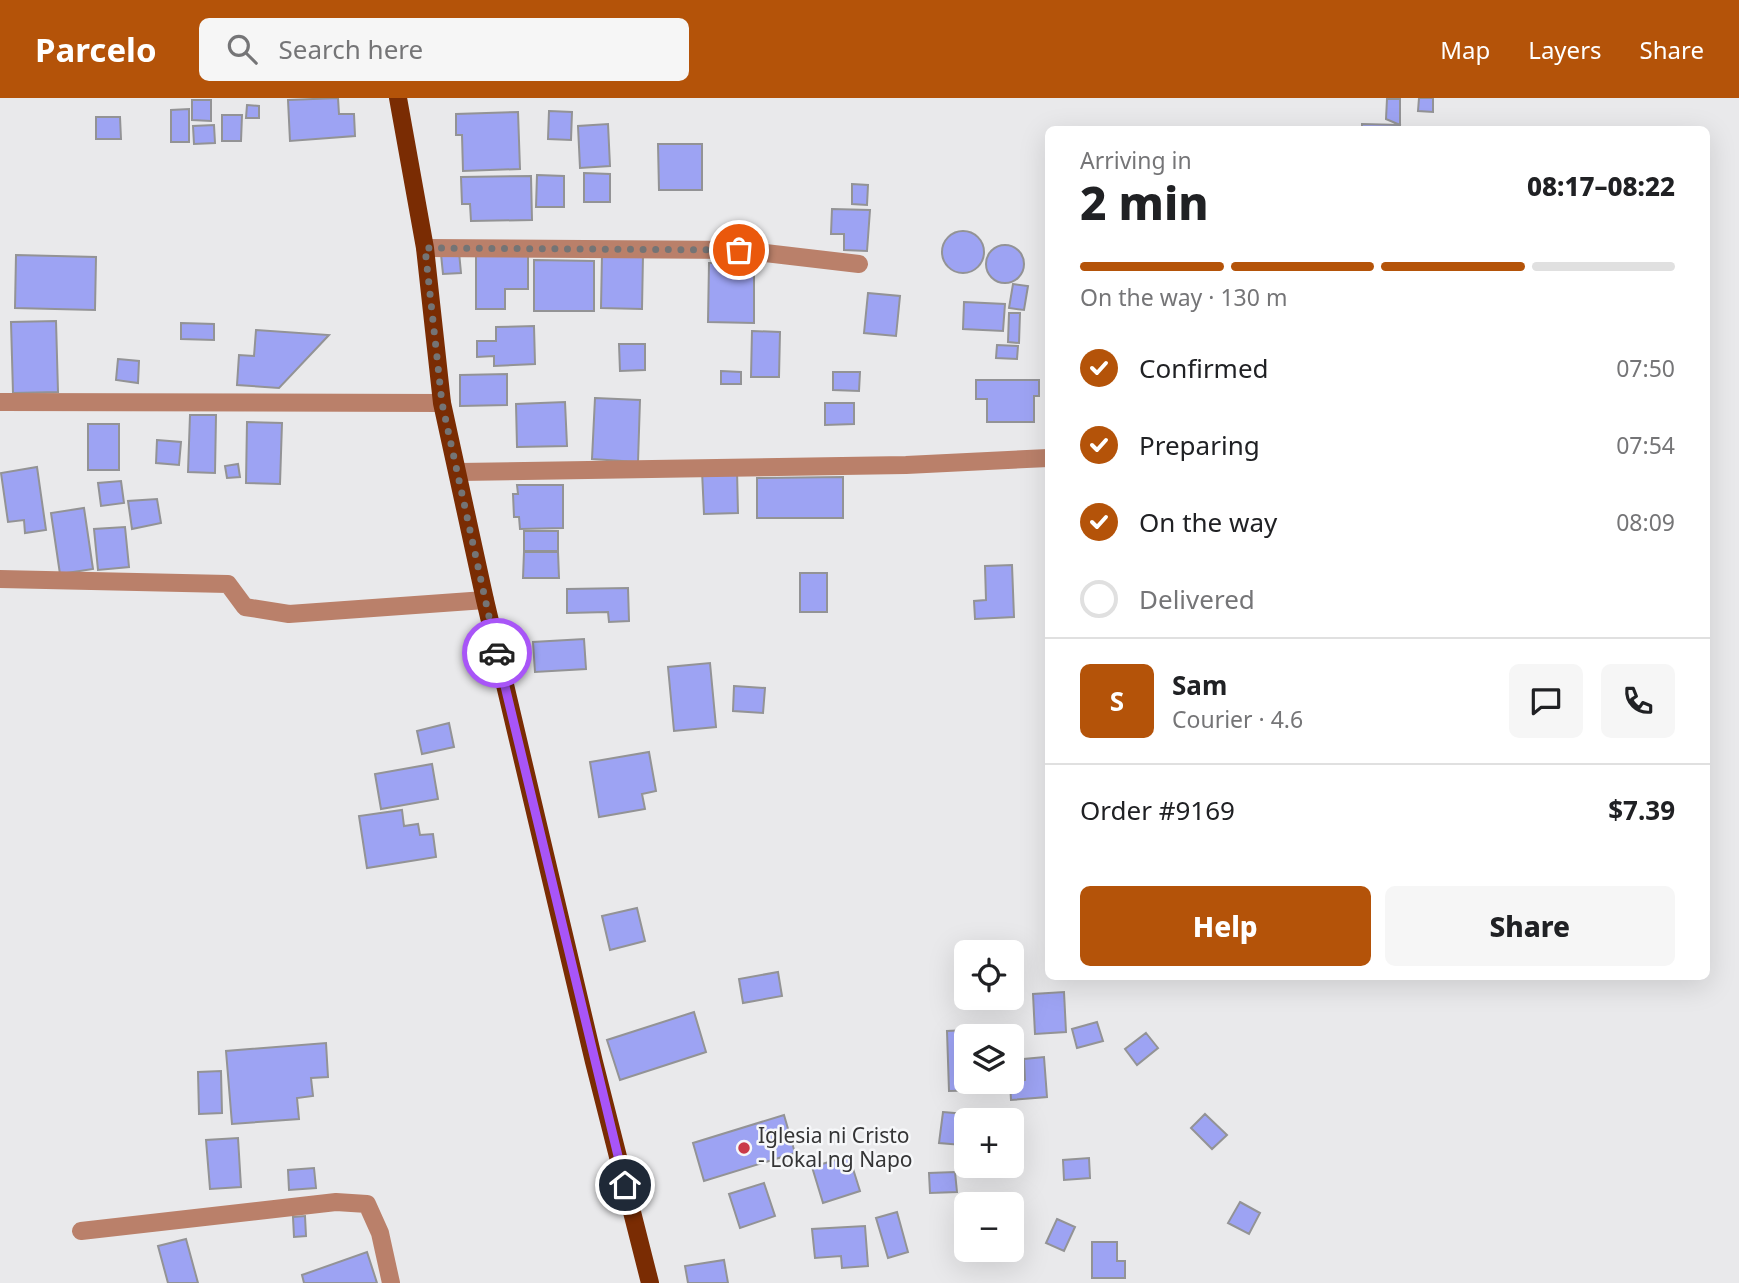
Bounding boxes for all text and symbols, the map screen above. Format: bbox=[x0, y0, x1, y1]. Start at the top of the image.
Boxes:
search box bbox=[199, 18, 689, 81]
text: Parcelo bbox=[35, 27, 157, 72]
icon: search bbox=[223, 30, 261, 68]
text: Search here bbox=[279, 31, 423, 67]
text: Map bbox=[1440, 33, 1490, 66]
text: Layers bbox=[1528, 33, 1602, 66]
text: Share bbox=[1640, 33, 1704, 66]
text: Arriving in bbox=[1080, 144, 1192, 176]
text: 08:17–08:22 bbox=[1527, 168, 1675, 204]
text: 2 min bbox=[1080, 171, 1209, 233]
pin bbox=[709, 220, 769, 280]
icon: bag bbox=[720, 231, 758, 269]
text: On the way · 130 m bbox=[1080, 281, 1287, 313]
icon: check bbox=[1080, 349, 1118, 387]
text: Confirmed bbox=[1139, 350, 1269, 386]
text: 07:50 bbox=[1616, 352, 1675, 384]
icon: check bbox=[1080, 426, 1118, 464]
text: Preparing bbox=[1139, 427, 1260, 463]
text: 07:54 bbox=[1616, 429, 1675, 461]
icon: check bbox=[1080, 503, 1118, 541]
text: On the way bbox=[1139, 504, 1277, 540]
text: 08:09 bbox=[1616, 506, 1675, 538]
text: Delivered bbox=[1139, 581, 1255, 617]
courier bbox=[462, 618, 532, 688]
icon: car bbox=[478, 634, 516, 672]
button: chat bbox=[1509, 664, 1583, 738]
button: phone bbox=[1601, 664, 1675, 738]
text: Sam bbox=[1172, 667, 1227, 703]
text: S bbox=[1110, 683, 1124, 719]
text: Courier · 4.6 bbox=[1172, 703, 1303, 735]
text: Order #9169 bbox=[1080, 792, 1235, 828]
text: $7.39 bbox=[1608, 792, 1675, 828]
button: Help bbox=[1080, 886, 1371, 966]
button: Share bbox=[1385, 886, 1675, 966]
map controls bbox=[954, 940, 1024, 1262]
button: locate bbox=[954, 940, 1024, 1010]
button: layers bbox=[954, 1024, 1024, 1094]
button: + bbox=[954, 1108, 1024, 1178]
place label: Iglesia ni Cristo - Lokal ng Napo bbox=[758, 1121, 913, 1173]
marker: Iglesia ni Cristo - Lokal ng Napo bbox=[736, 1140, 752, 1156]
pin bbox=[595, 1155, 655, 1215]
icon: home bbox=[606, 1166, 644, 1204]
button: − bbox=[954, 1192, 1024, 1262]

